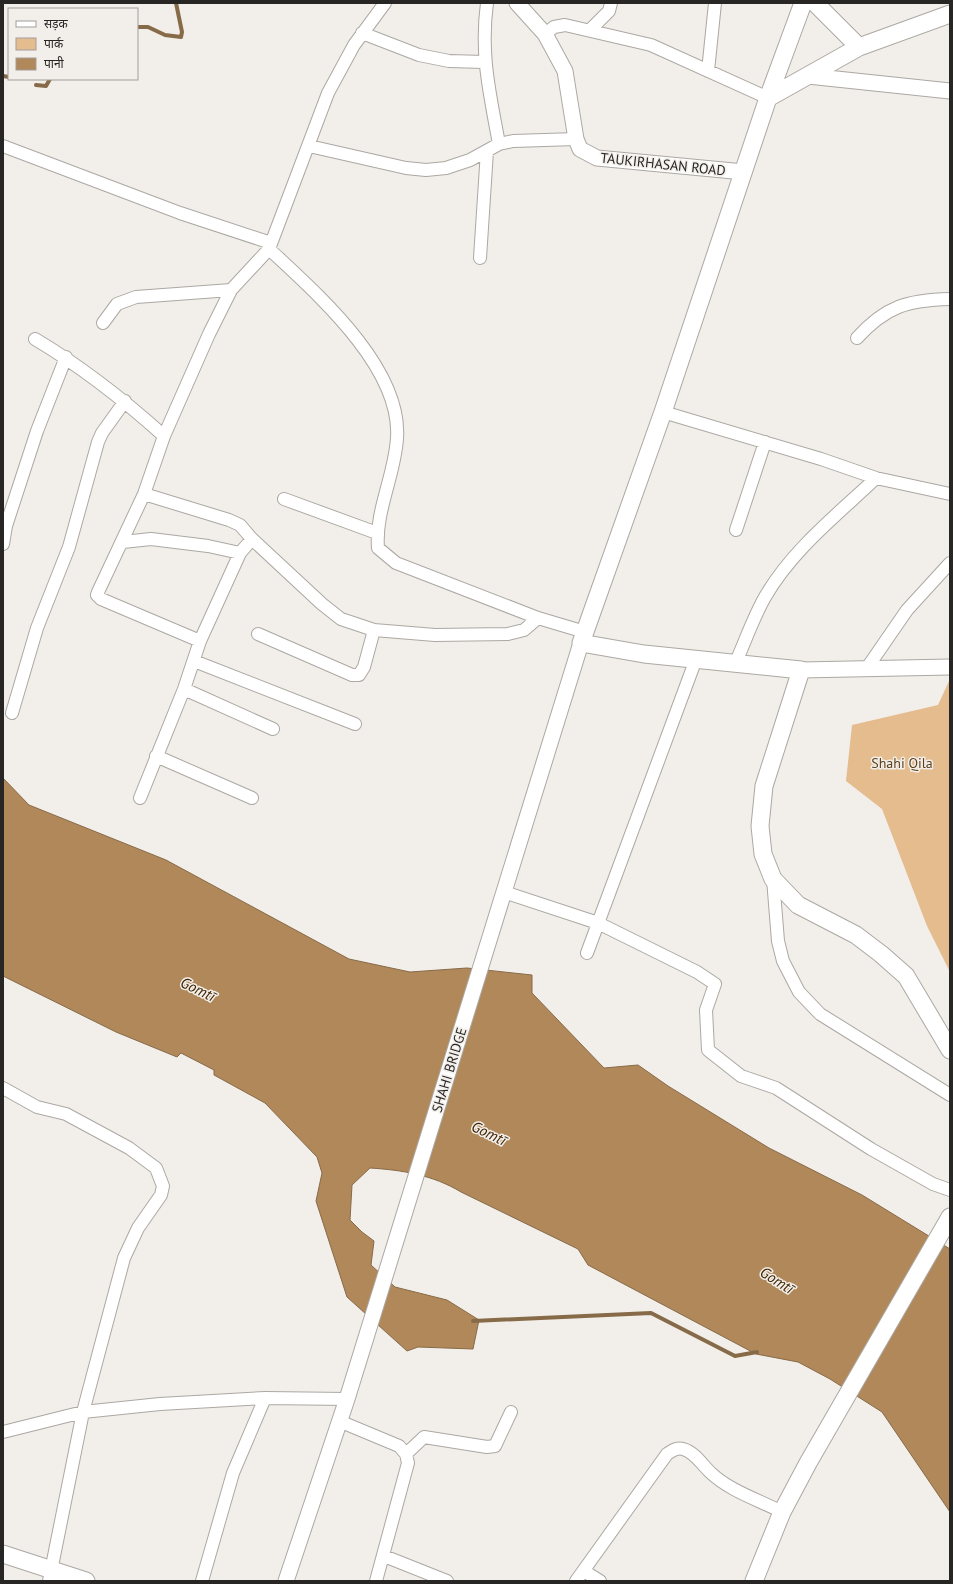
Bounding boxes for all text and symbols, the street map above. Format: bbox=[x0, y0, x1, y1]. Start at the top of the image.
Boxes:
legend bbox=[8, 8, 138, 80]
text: सड़क bbox=[44, 16, 69, 31]
text: पार्क bbox=[44, 36, 64, 51]
text: पानी bbox=[44, 56, 65, 71]
street label: TAUKIRHASAN ROAD bbox=[600, 148, 726, 180]
park label: Shahi Qila bbox=[871, 754, 933, 772]
water label: Gomtī bbox=[178, 973, 220, 1006]
street label: SHAHI BRIDGE bbox=[428, 1025, 470, 1115]
water label: Gomtī bbox=[469, 1117, 511, 1150]
water label: Gomtī bbox=[757, 1262, 799, 1299]

